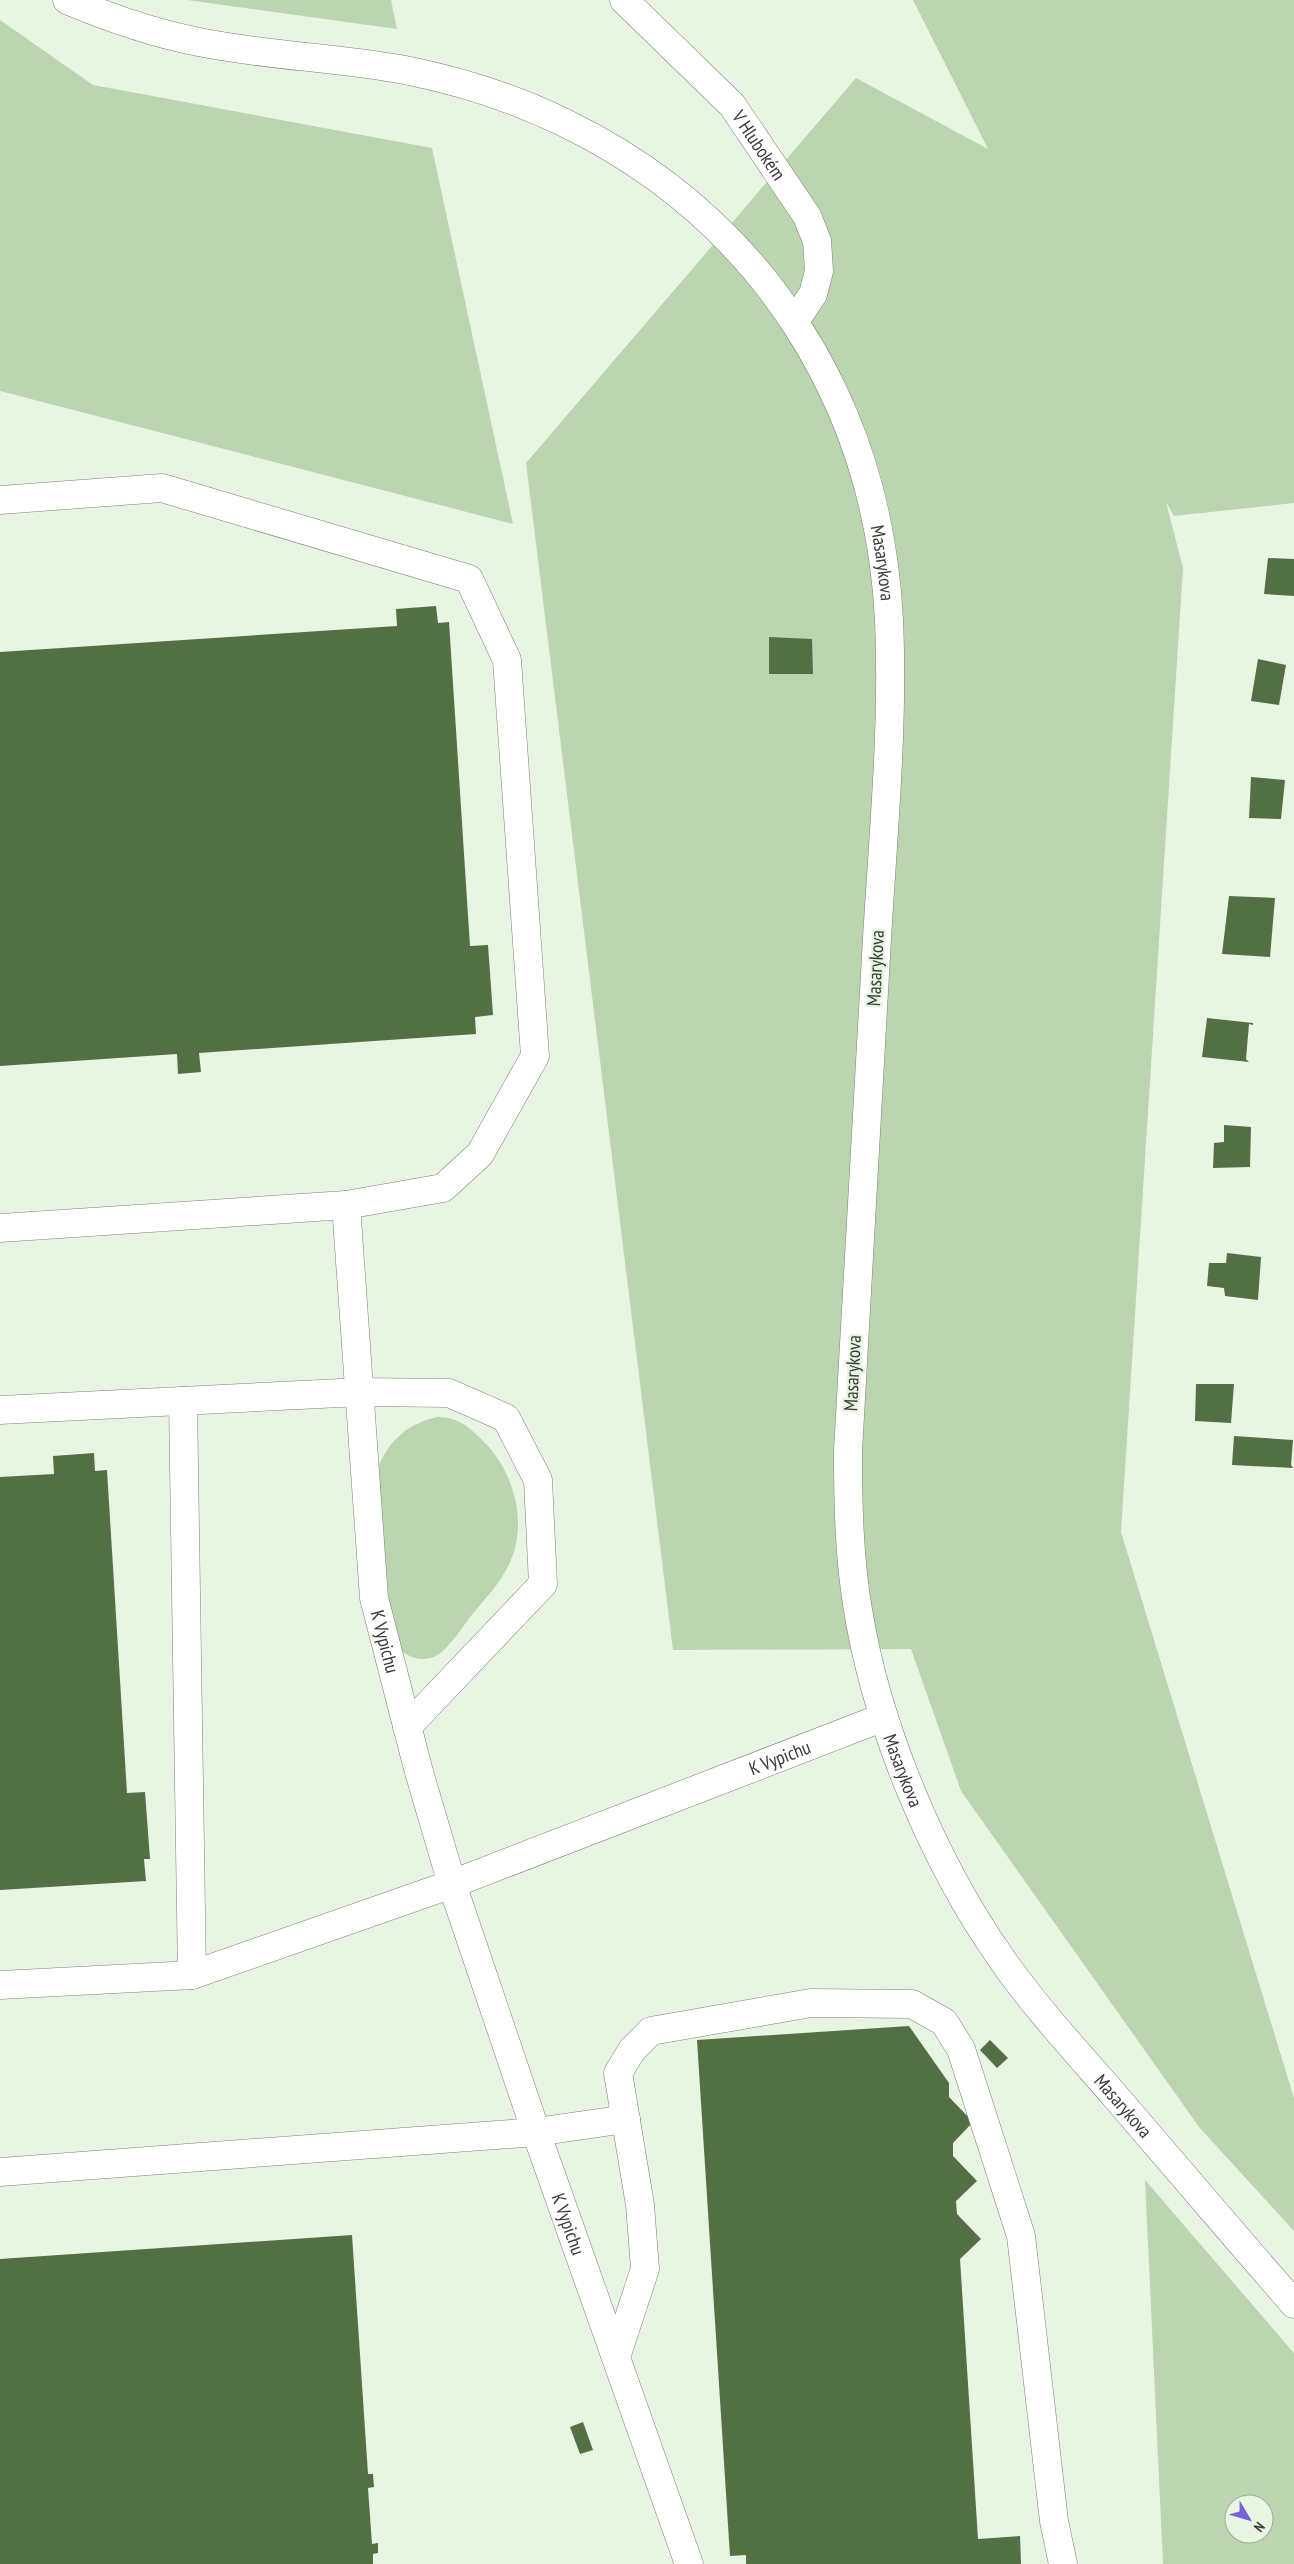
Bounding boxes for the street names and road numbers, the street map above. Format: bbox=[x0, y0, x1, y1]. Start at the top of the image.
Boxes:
street label: V Hlubokém bbox=[726, 105, 791, 185]
street label: Masarykova bbox=[865, 523, 900, 602]
street label: Masarykova bbox=[861, 929, 889, 1007]
street label: Masarykova bbox=[838, 1334, 866, 1412]
street label: K Vypichu bbox=[366, 1608, 405, 1676]
street label: Masarykova bbox=[878, 1731, 928, 1811]
street label: K Vypichu bbox=[746, 1735, 814, 1780]
street label: Masarykova bbox=[1089, 2069, 1157, 2143]
street label: K Vypichu bbox=[547, 2190, 591, 2258]

